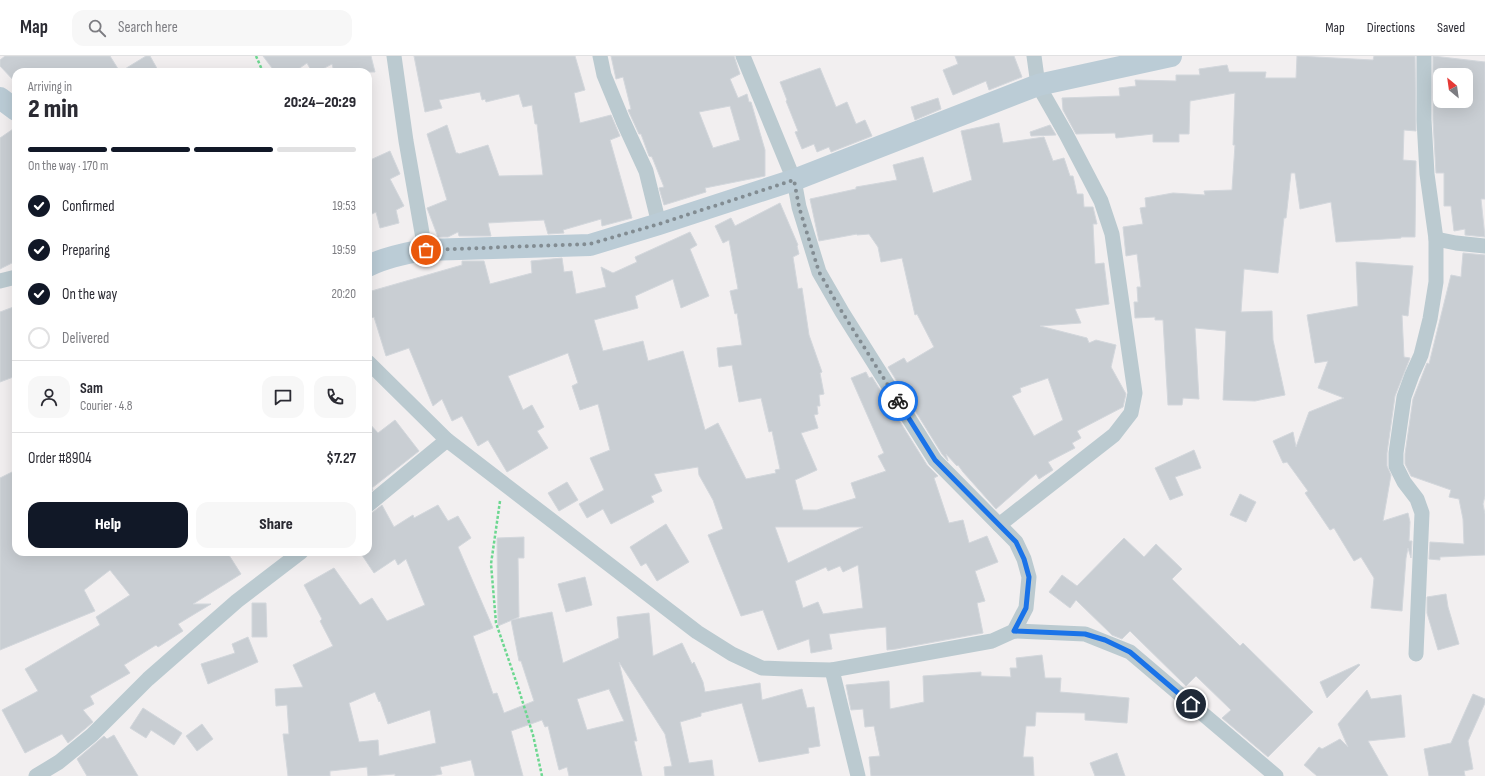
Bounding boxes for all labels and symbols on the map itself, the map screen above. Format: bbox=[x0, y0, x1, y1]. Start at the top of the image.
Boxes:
north arrow bbox=[1433, 68, 1473, 108]
pin bbox=[409, 233, 443, 267]
courier bbox=[878, 381, 918, 421]
pin bbox=[1174, 687, 1208, 721]

